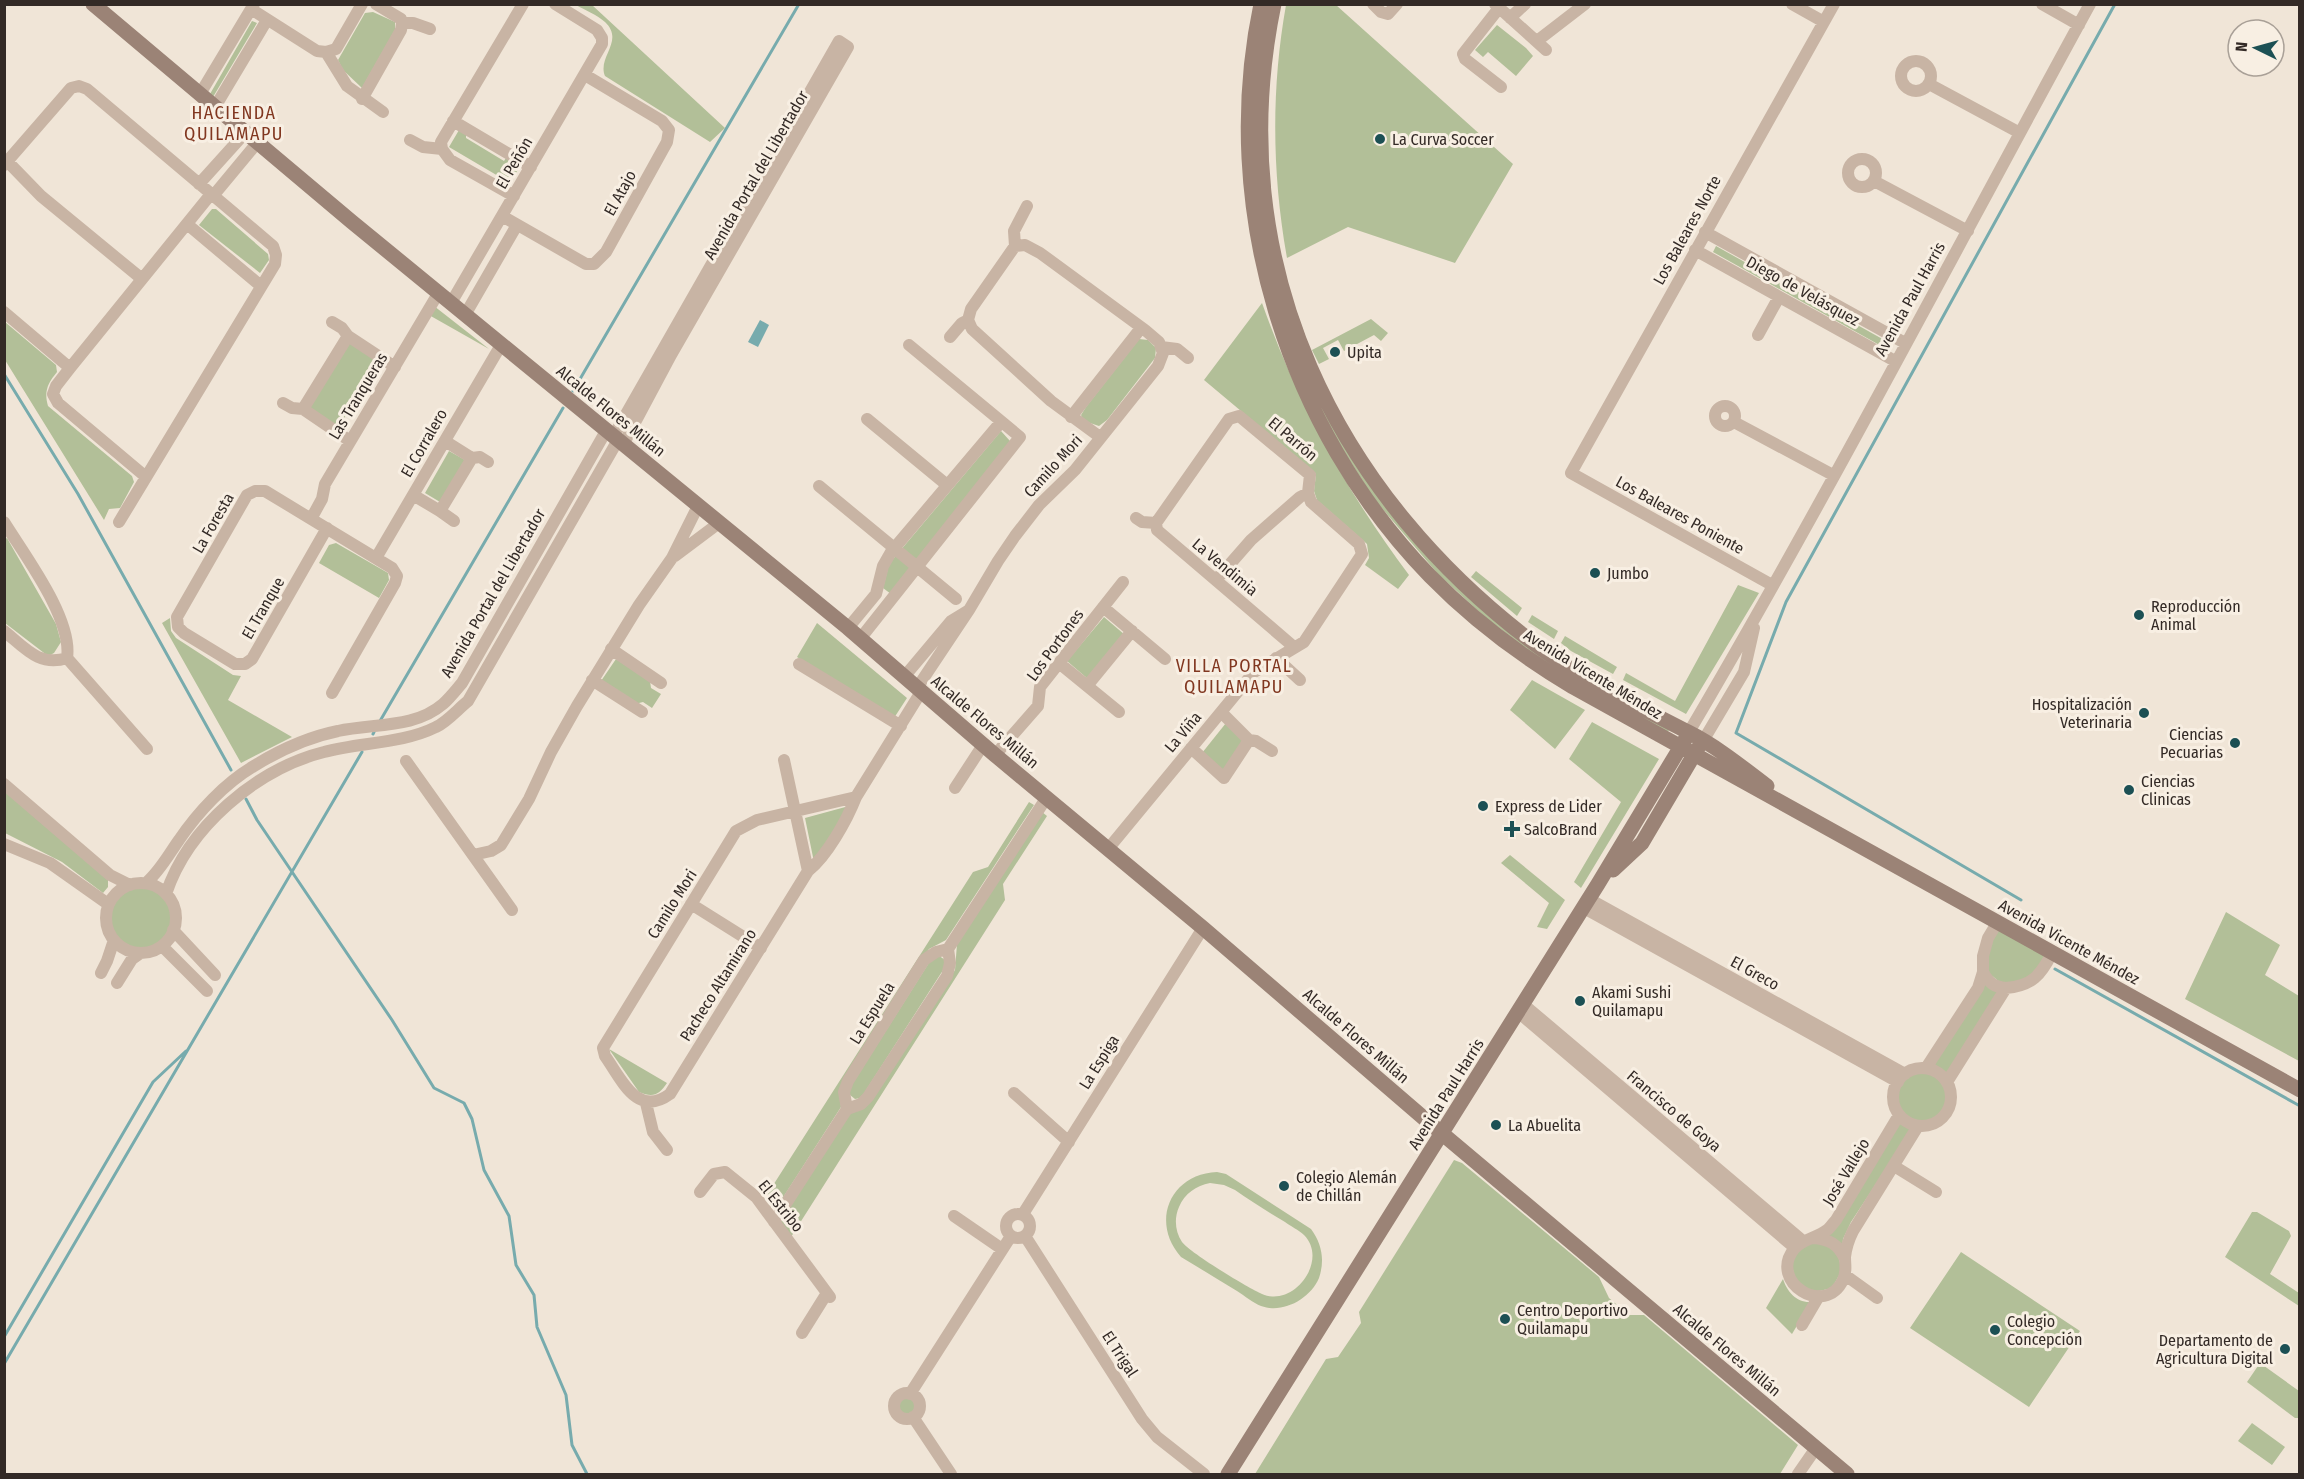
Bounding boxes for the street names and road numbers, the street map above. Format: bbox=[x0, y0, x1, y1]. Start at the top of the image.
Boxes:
street label: Avenida Portal del Libertador bbox=[700, 87, 812, 263]
street label: El Peñón bbox=[492, 134, 536, 192]
street label: El Atajo bbox=[600, 167, 640, 219]
street label: Los Baleares Norte bbox=[1649, 172, 1725, 288]
street label: Avenida Paul Harris bbox=[1871, 239, 1949, 359]
street label: Diego de Velásquez bbox=[1743, 252, 1863, 330]
street label: Las Tranqueras bbox=[325, 349, 391, 443]
street label: Alcalde Flores Millán bbox=[553, 361, 669, 461]
street label: El Corralero bbox=[397, 406, 451, 480]
street label: El Parrón bbox=[1265, 413, 1321, 465]
street label: Camilo Mori bbox=[1020, 431, 1086, 501]
street label: Los Baleares Poniente bbox=[1613, 472, 1747, 558]
street label: La Foresta bbox=[188, 489, 238, 556]
street label: Avenida Portal del Libertador bbox=[437, 505, 549, 681]
street label: La Vendimia bbox=[1188, 534, 1262, 600]
street label: El Tranque bbox=[238, 574, 288, 642]
street label: Los Portones bbox=[1023, 605, 1088, 685]
street label: Avenida Vicente Méndez bbox=[1520, 625, 1666, 723]
street label: Alcalde Flores Millán bbox=[927, 672, 1043, 772]
street label: La Viña bbox=[1161, 708, 1205, 756]
street label: Camilo Mori bbox=[643, 866, 701, 942]
street label: Avenida Vicente Méndez bbox=[1995, 895, 2143, 989]
street label: Pacheco Altamirano bbox=[676, 925, 760, 1045]
street label: El Greco bbox=[1727, 952, 1783, 994]
street label: La Espuela bbox=[845, 978, 899, 1048]
street label: Alcalde Flores Millán bbox=[1299, 985, 1413, 1087]
street label: La Espiga bbox=[1075, 1031, 1123, 1093]
street label: Avenida Paul Harris bbox=[1404, 1035, 1488, 1153]
street label: Francisco de Goya bbox=[1623, 1066, 1725, 1156]
street label: José Vallejo bbox=[1818, 1135, 1874, 1209]
street label: El Estribo bbox=[754, 1176, 808, 1236]
street label: Alcalde Flores Millán bbox=[1669, 1300, 1785, 1400]
street label: El Trigal bbox=[1098, 1327, 1142, 1381]

